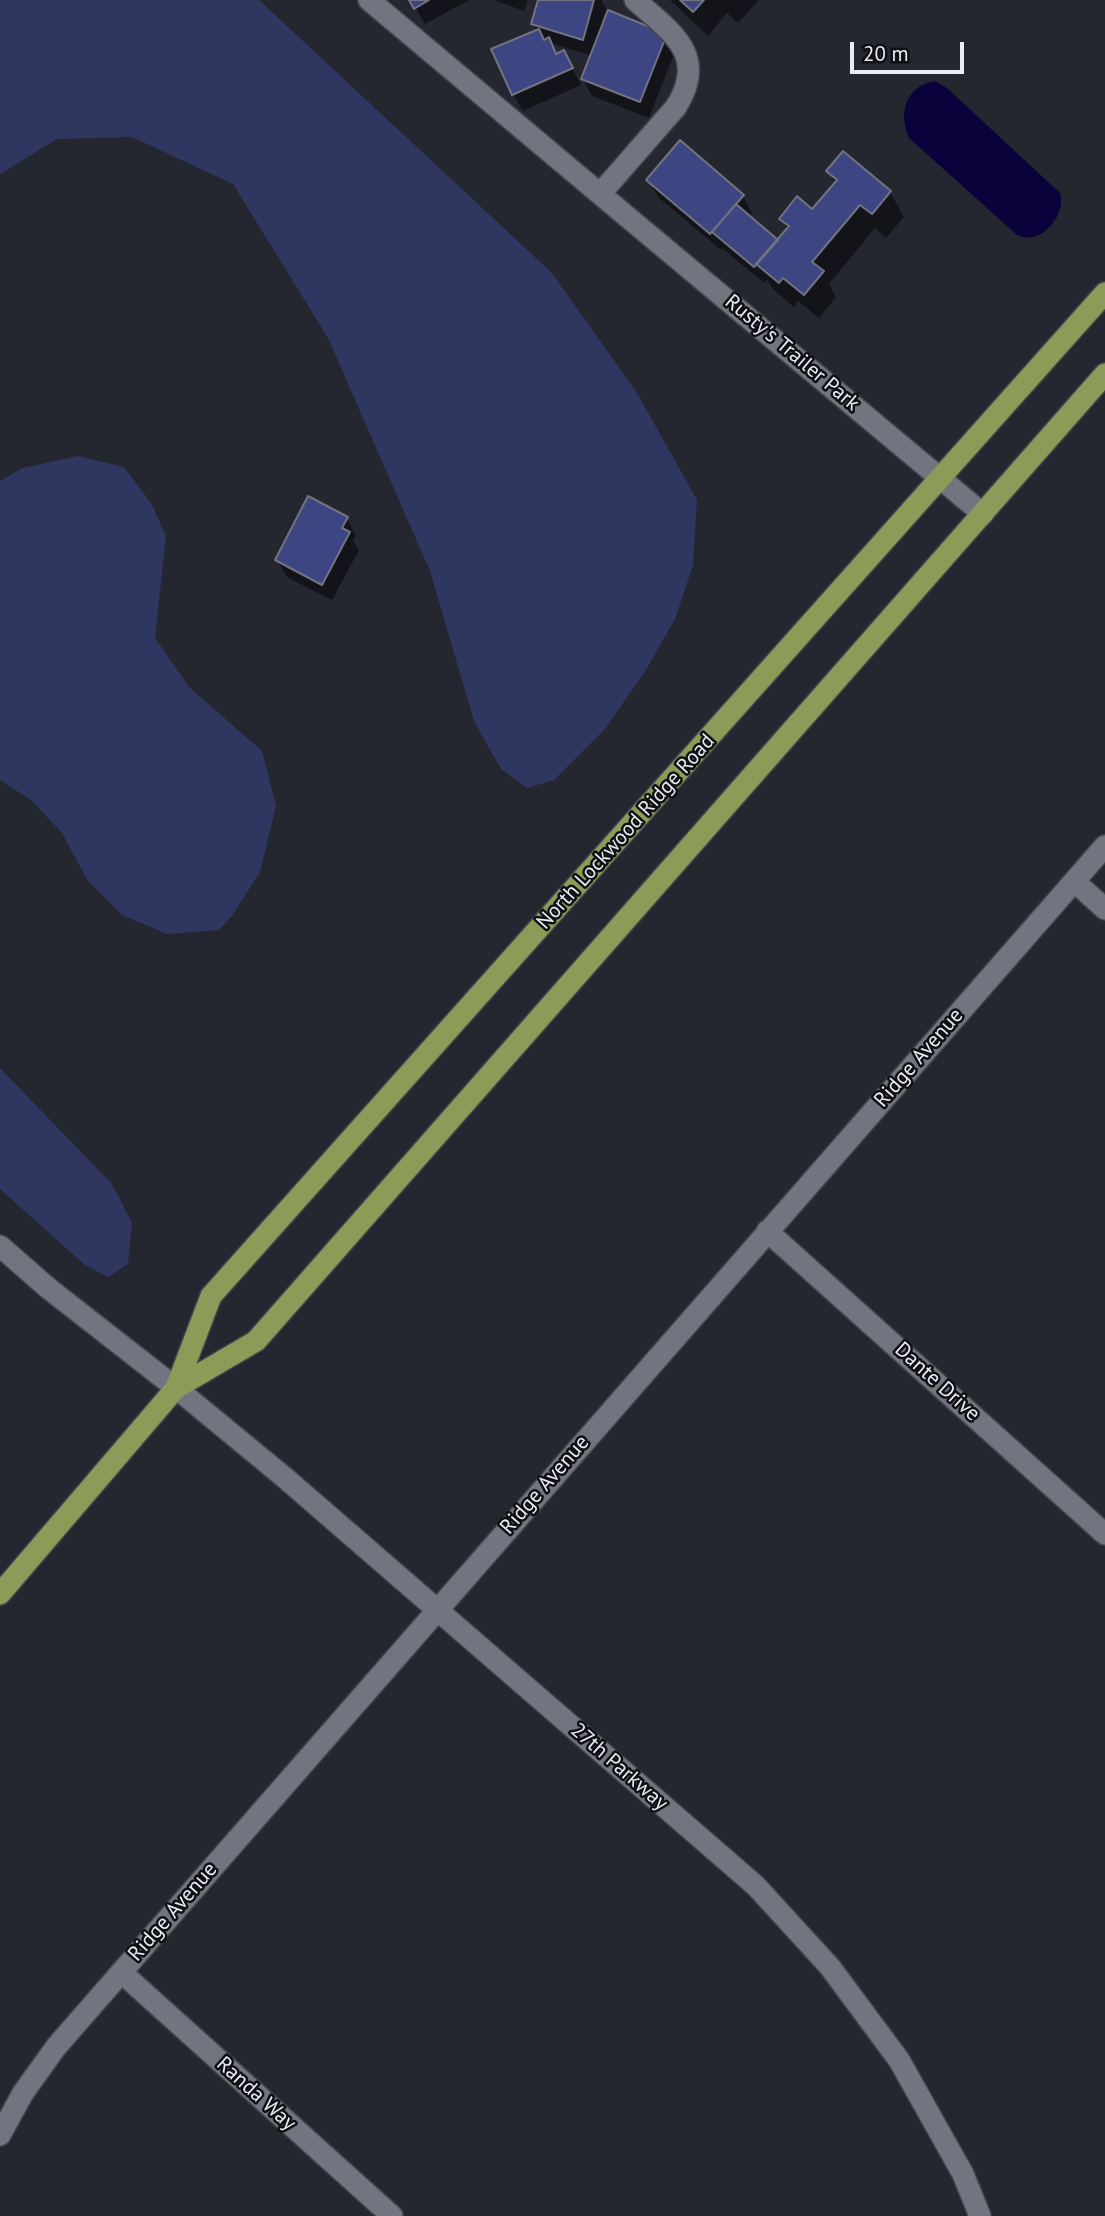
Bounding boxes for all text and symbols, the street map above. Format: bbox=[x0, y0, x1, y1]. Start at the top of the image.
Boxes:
scale bar bbox=[853, 28, 967, 72]
text: 20 m bbox=[863, 40, 909, 67]
street label: Rusty's Trailer Park bbox=[720, 289, 864, 417]
street label: North Lockwood Ridge Road bbox=[532, 729, 720, 935]
street label: Ridge Avenue bbox=[869, 1003, 969, 1113]
street label: Dante Drive bbox=[889, 1337, 985, 1427]
street label: Ridge Avenue bbox=[495, 1430, 595, 1540]
street label: 27th Parkway bbox=[565, 1718, 673, 1816]
street label: Ridge Avenue bbox=[123, 1857, 223, 1967]
street label: Randa Way bbox=[211, 2052, 301, 2136]

